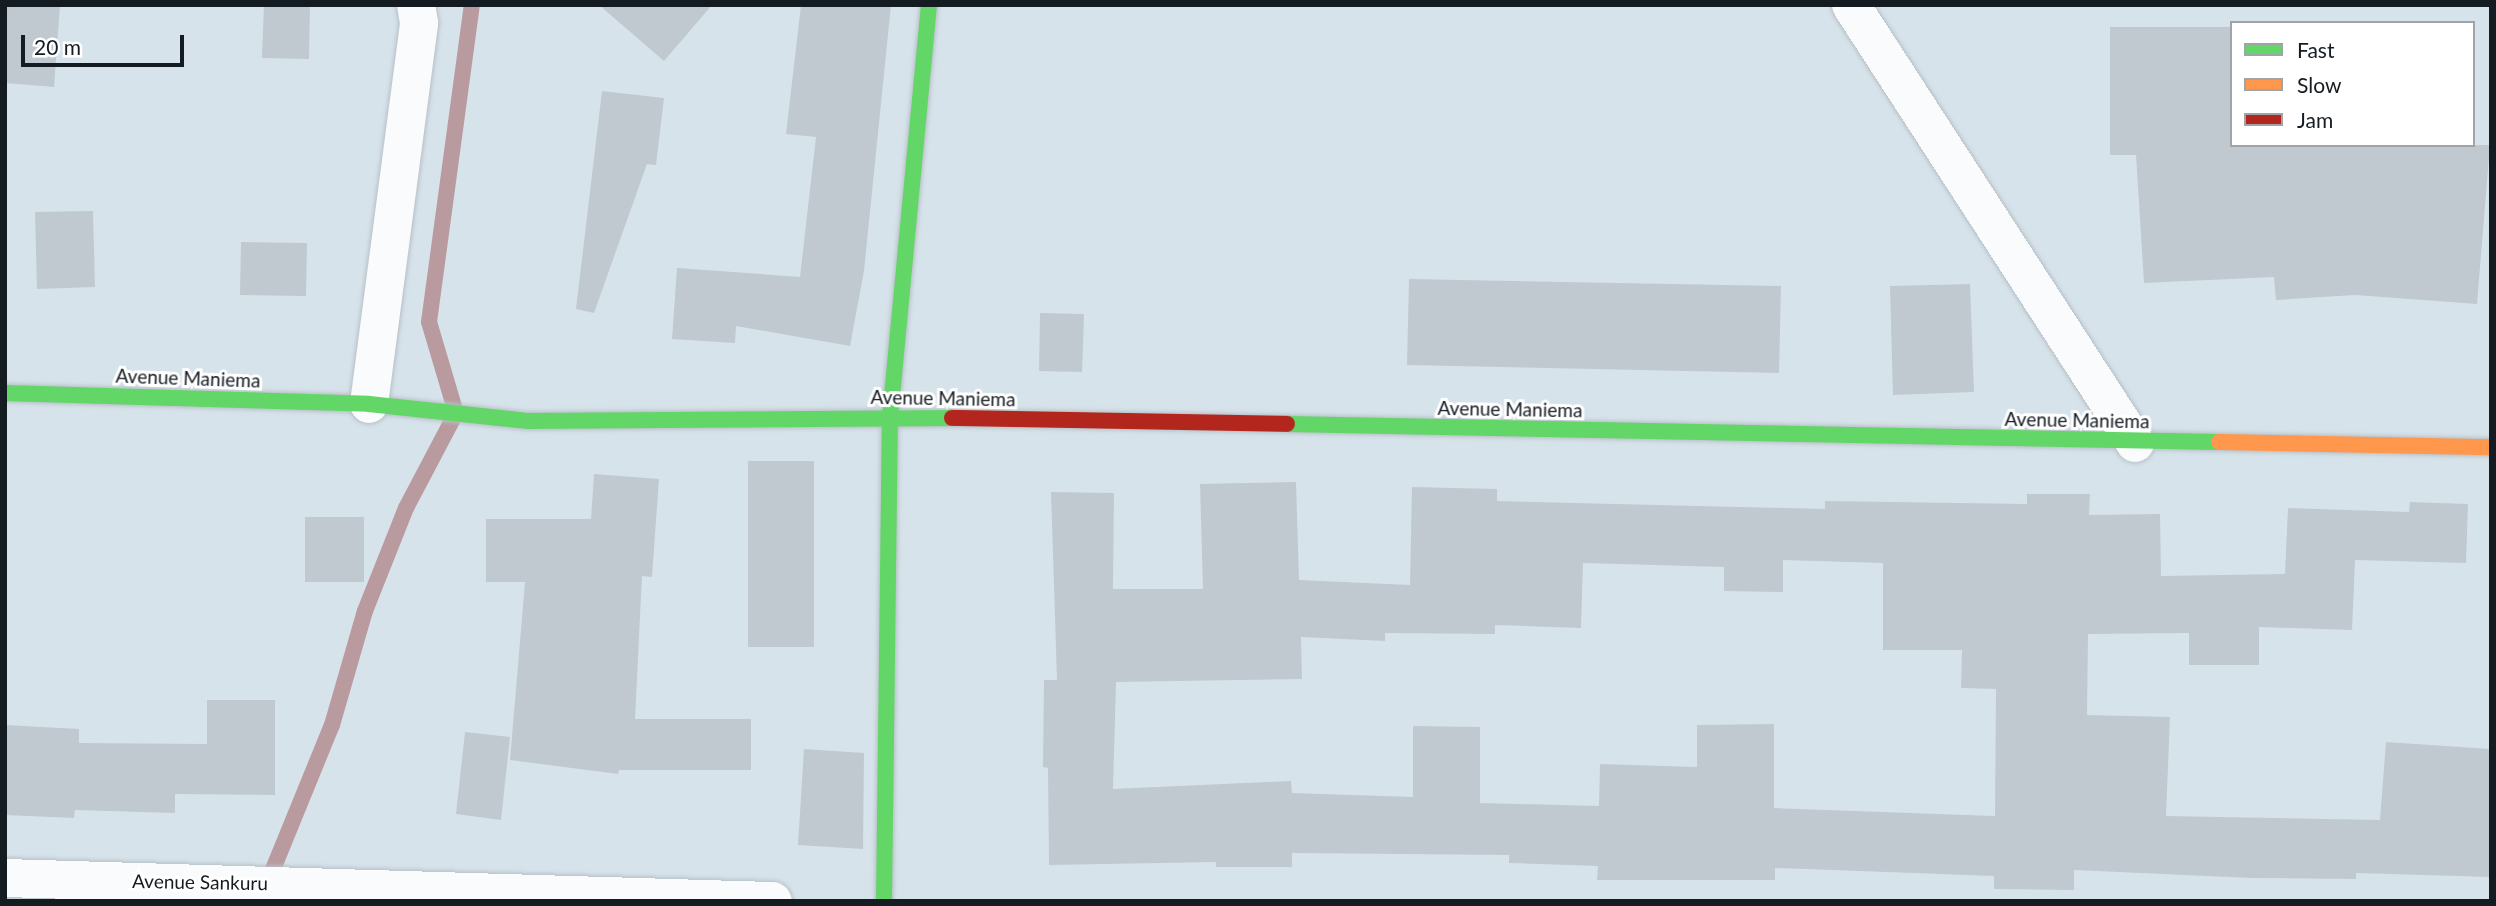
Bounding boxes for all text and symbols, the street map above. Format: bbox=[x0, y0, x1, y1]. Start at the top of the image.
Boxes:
scale bar bbox=[24, 21, 187, 65]
legend bbox=[2230, 21, 2475, 147]
text: 20 m bbox=[34, 34, 81, 59]
text: Fast bbox=[2297, 37, 2334, 62]
text: Slow bbox=[2297, 72, 2341, 97]
text: Jam bbox=[2297, 107, 2333, 132]
street label: Avenue Maniema bbox=[115, 364, 261, 392]
street label: Avenue Maniema bbox=[870, 385, 1016, 411]
street label: Avenue Maniema bbox=[1437, 396, 1583, 422]
street label: Avenue Maniema bbox=[2004, 407, 2150, 433]
street label: Avenue Sankuru bbox=[132, 869, 268, 895]

